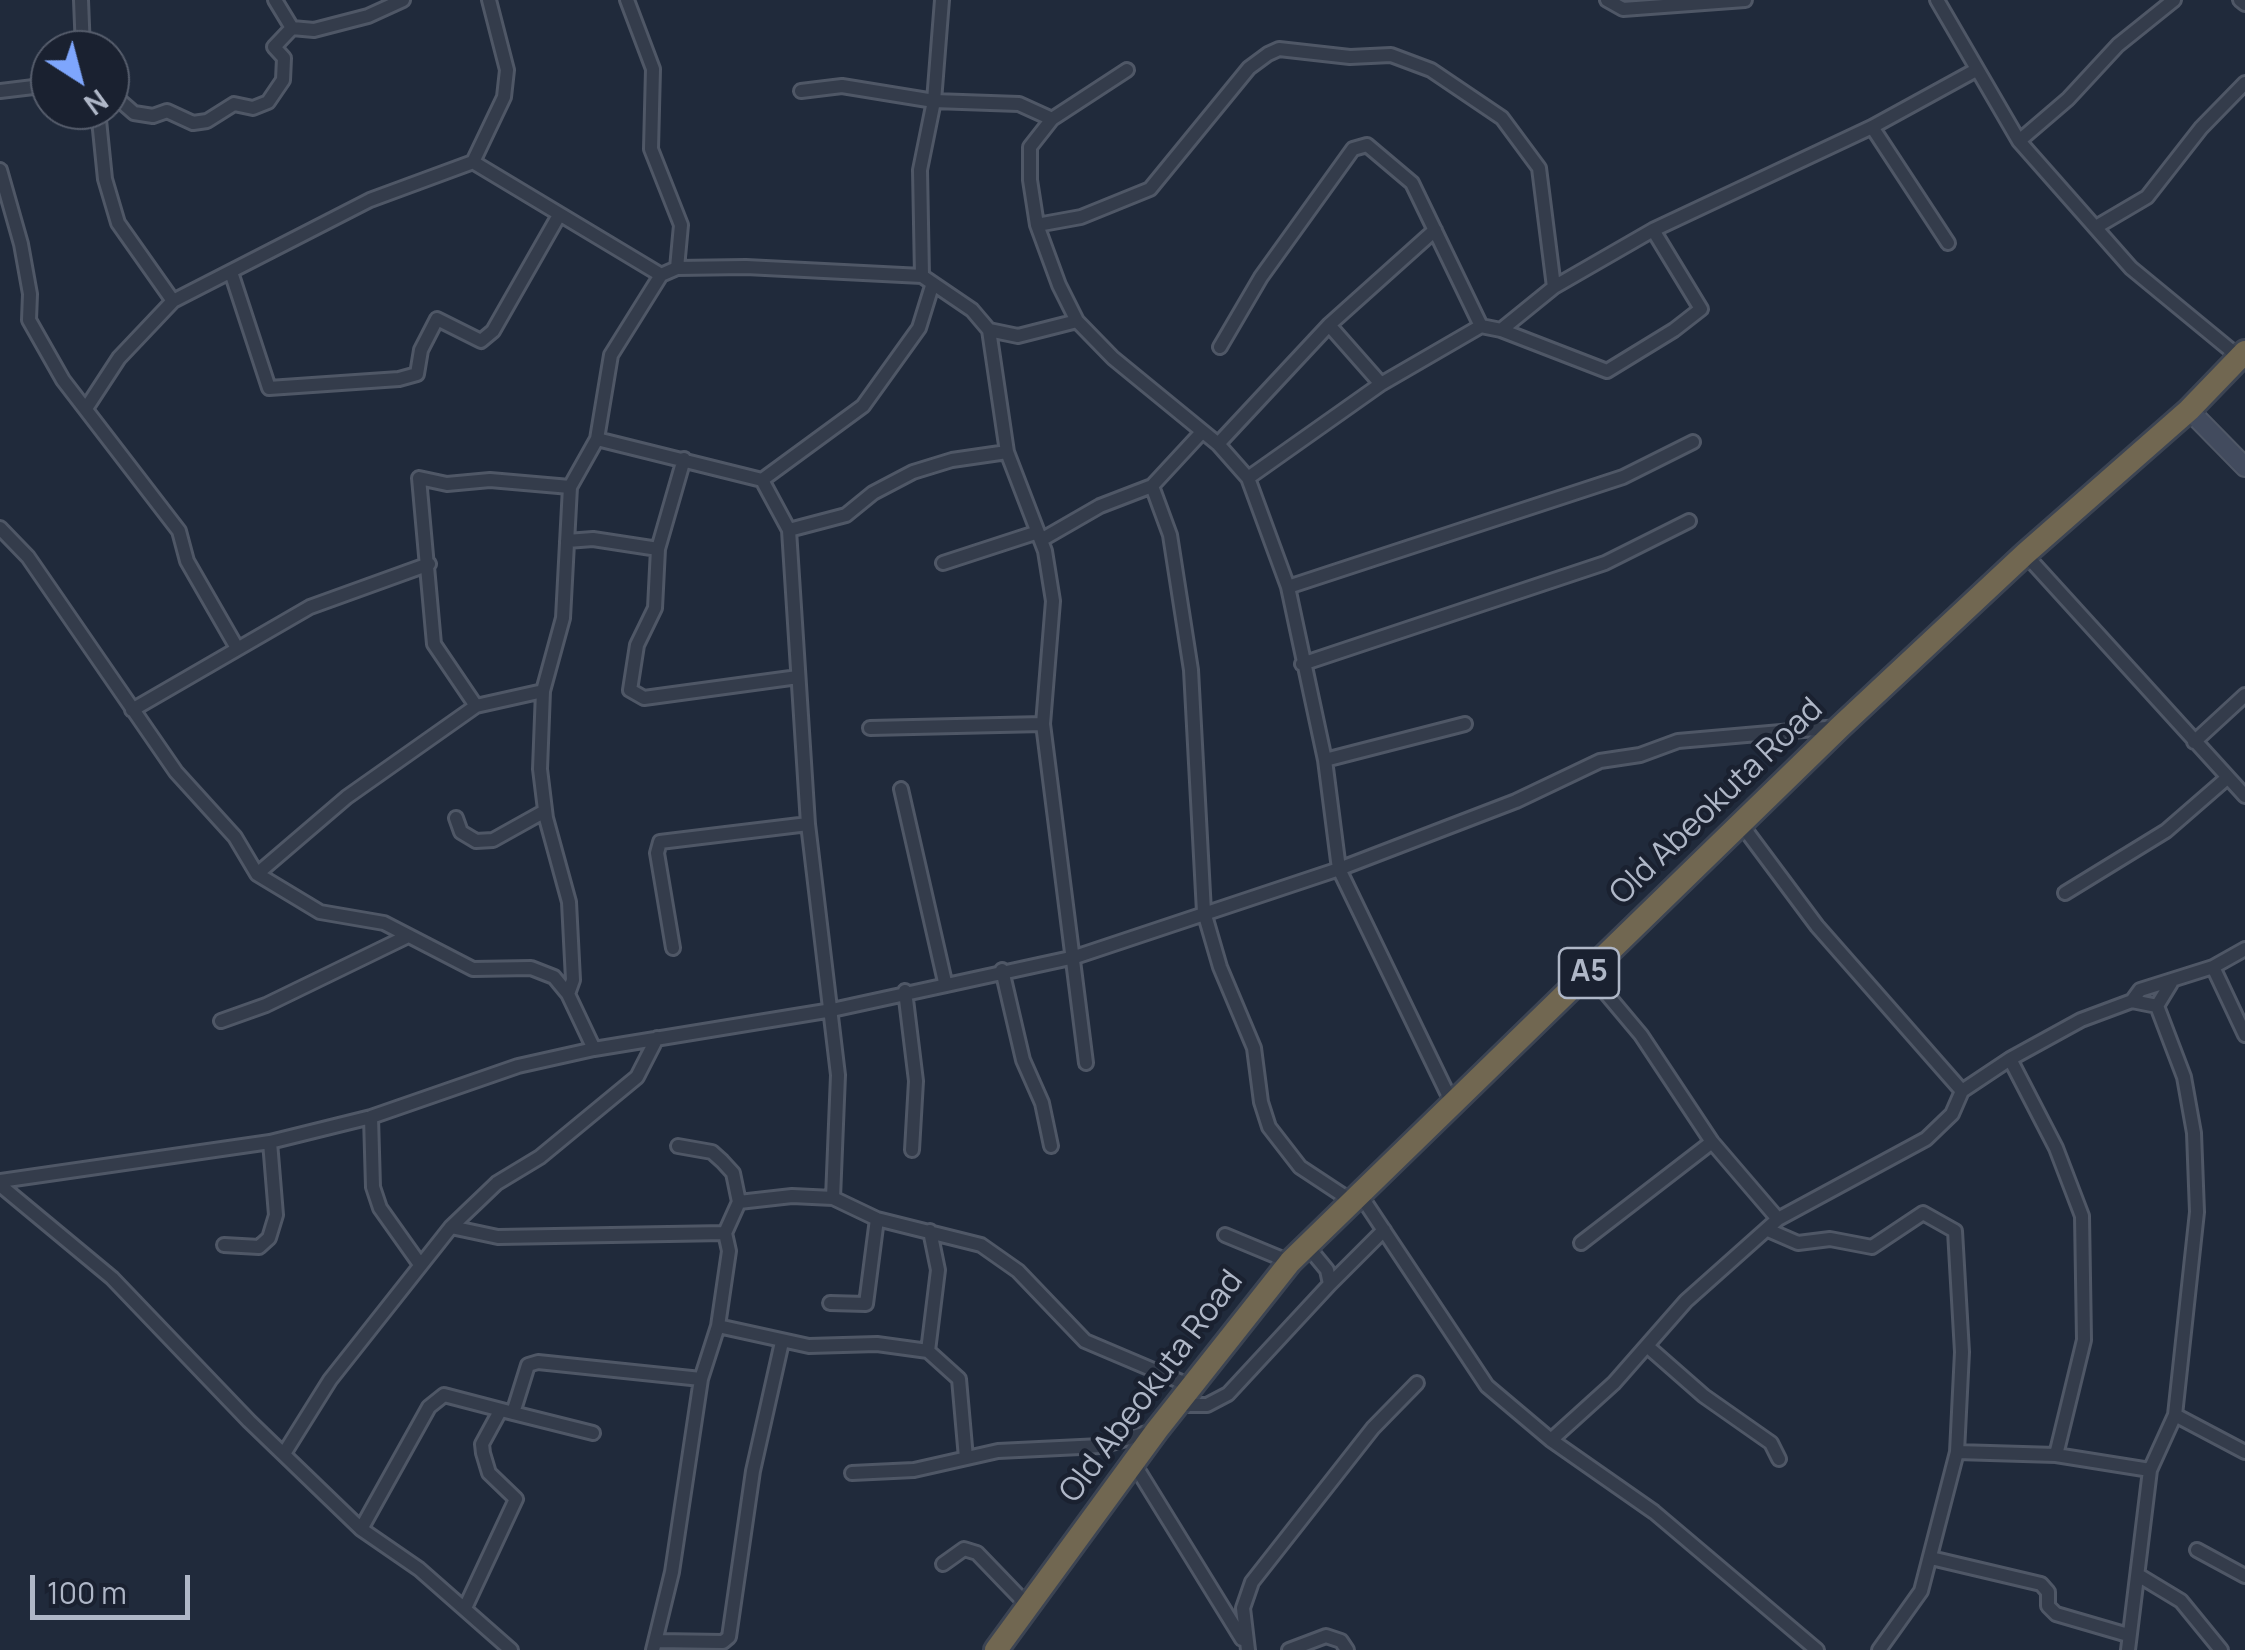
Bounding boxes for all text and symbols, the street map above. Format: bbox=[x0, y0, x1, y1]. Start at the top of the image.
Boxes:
north arrow bbox=[30, 30, 130, 130]
text: N bbox=[77, 81, 116, 124]
street label: Old Abeokuta Road bbox=[1603, 691, 1831, 913]
road number: A5 bbox=[1559, 948, 1619, 998]
street label: Old Abeokuta Road bbox=[1052, 1263, 1252, 1511]
scale bar bbox=[35, 1555, 195, 1617]
text: 100 m bbox=[47, 1572, 127, 1613]

